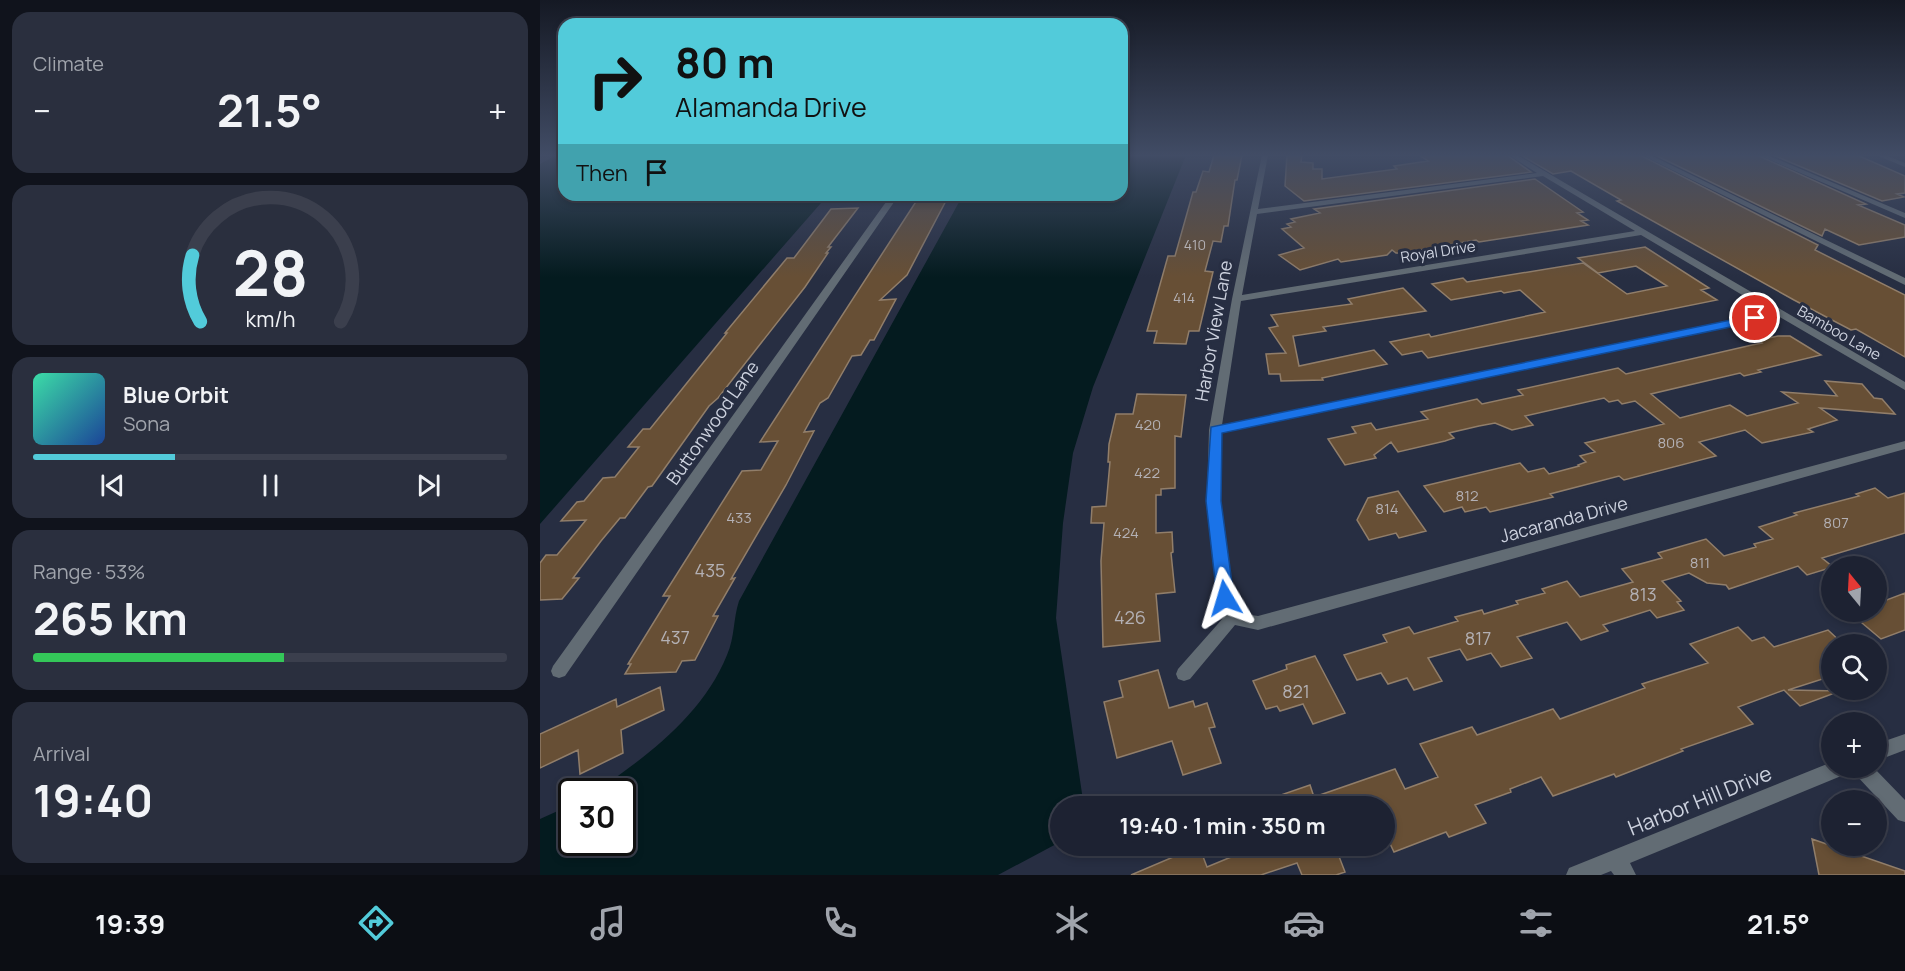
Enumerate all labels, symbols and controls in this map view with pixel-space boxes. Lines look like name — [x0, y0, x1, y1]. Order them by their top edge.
text: 80 m — [675, 33, 775, 91]
icon: right — [576, 42, 654, 120]
text: Climate — [33, 50, 104, 77]
text: 21.5° — [217, 79, 322, 141]
text: − — [33, 88, 51, 133]
text: + — [488, 88, 507, 133]
text: Alamanda Drive — [675, 88, 867, 125]
icon: arrive — [640, 156, 673, 189]
text: Then — [576, 158, 628, 188]
text: 28 — [232, 229, 308, 315]
house number: 410 — [1184, 235, 1206, 254]
street label: Royal Drive — [1399, 235, 1477, 268]
street label: Harbor View Lane — [1189, 258, 1237, 403]
house number: 414 — [1173, 288, 1195, 307]
pin — [1729, 292, 1780, 343]
street label: Bamboo Lane — [1794, 300, 1885, 365]
icon: arrive — [1738, 301, 1771, 334]
text: km/h — [245, 304, 295, 333]
street label: Buttonwood Lane — [661, 356, 764, 489]
text: Blue Orbit — [123, 380, 229, 410]
text: Sona — [123, 410, 170, 437]
house number: 420 — [1135, 414, 1161, 435]
house number: 806 — [1657, 432, 1685, 453]
house number: 422 — [1134, 462, 1160, 483]
icon: previous — [96, 469, 129, 502]
icon: pause — [254, 469, 287, 502]
icon: next — [412, 469, 445, 502]
house number: 812 — [1455, 485, 1479, 506]
street label: Jacaranda Drive — [1497, 490, 1630, 548]
house number: 814 — [1375, 498, 1399, 519]
house number: 433 — [726, 507, 752, 528]
house number: 807 — [1823, 512, 1849, 533]
house number: 424 — [1113, 522, 1139, 543]
house number: 811 — [1690, 552, 1710, 573]
north arrow — [1821, 556, 1887, 622]
map controls — [1821, 556, 1887, 856]
text: Range · 53% — [33, 558, 145, 585]
house number: 435 — [695, 558, 725, 582]
position arrow — [1193, 566, 1257, 630]
house number: 813 — [1629, 582, 1657, 606]
text: 265 km — [33, 587, 188, 649]
house number: 426 — [1114, 605, 1146, 629]
house number: 437 — [660, 625, 690, 649]
house number: 817 — [1465, 626, 1491, 650]
button: search — [1821, 634, 1887, 700]
house number: 821 — [1282, 679, 1310, 703]
button: + — [1821, 712, 1887, 778]
text: Arrival — [33, 740, 90, 767]
street label: Harbor Hill Drive — [1624, 759, 1776, 842]
text: 19:40 — [33, 769, 153, 831]
speed limit sign: 30 — [558, 778, 636, 856]
button: − — [1821, 790, 1887, 856]
text: 19:40 · 1 min · 350 m — [1119, 811, 1326, 841]
icon: directions — [355, 902, 397, 944]
icon: music — [587, 902, 629, 944]
icon: phone — [819, 902, 861, 944]
icon: climate — [1051, 902, 1093, 944]
icon: car — [1283, 902, 1325, 944]
icon: filters — [1515, 902, 1557, 944]
text: 19:39 — [95, 905, 165, 942]
text: 21.5° — [1747, 905, 1810, 942]

